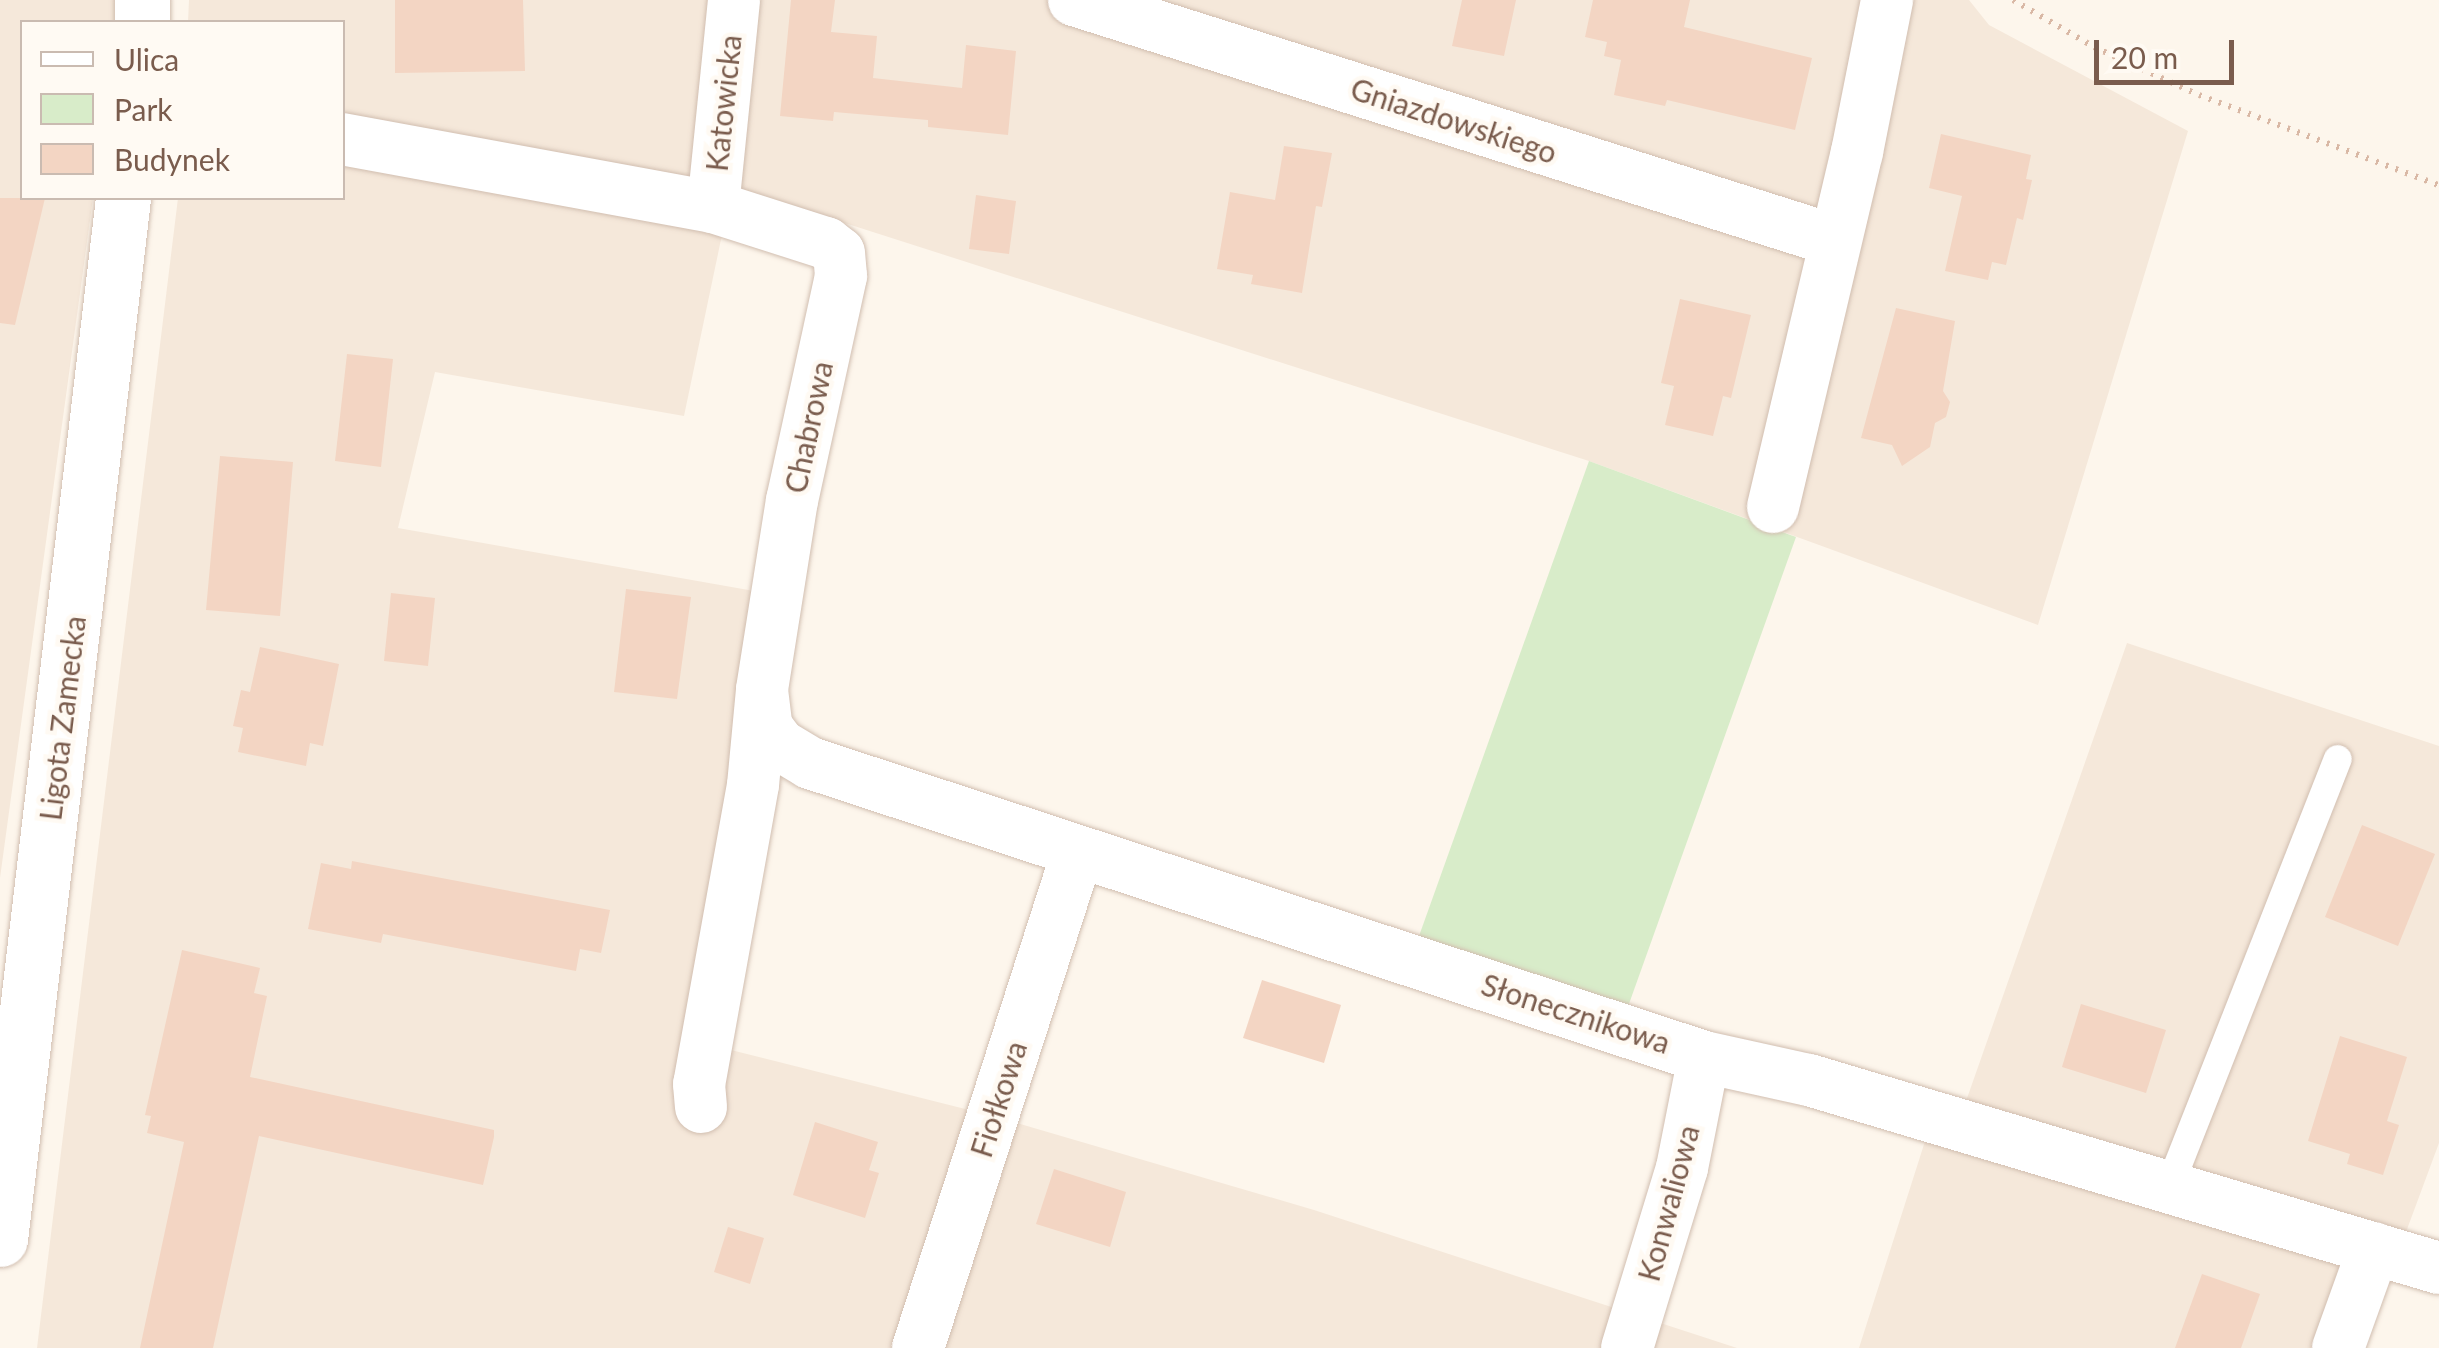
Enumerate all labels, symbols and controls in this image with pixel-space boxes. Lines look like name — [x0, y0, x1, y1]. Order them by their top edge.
legend — [20, 20, 345, 200]
scale bar — [2099, 20, 2239, 82]
street label: Katowicka — [698, 33, 748, 173]
text: 20 m — [2111, 39, 2178, 75]
text: Ulica — [114, 41, 179, 77]
street label: Gniazdowskiego — [1346, 70, 1562, 170]
text: Park — [114, 91, 173, 127]
text: Budynek — [114, 141, 230, 177]
street label: Chabrowa — [776, 358, 840, 496]
street label: Ligota Zamecka — [32, 614, 92, 822]
street label: Słonecznikowa — [1477, 966, 1675, 1060]
street label: Fiołkowa — [962, 1036, 1034, 1162]
street label: Konwaliowa — [1630, 1121, 1706, 1285]

